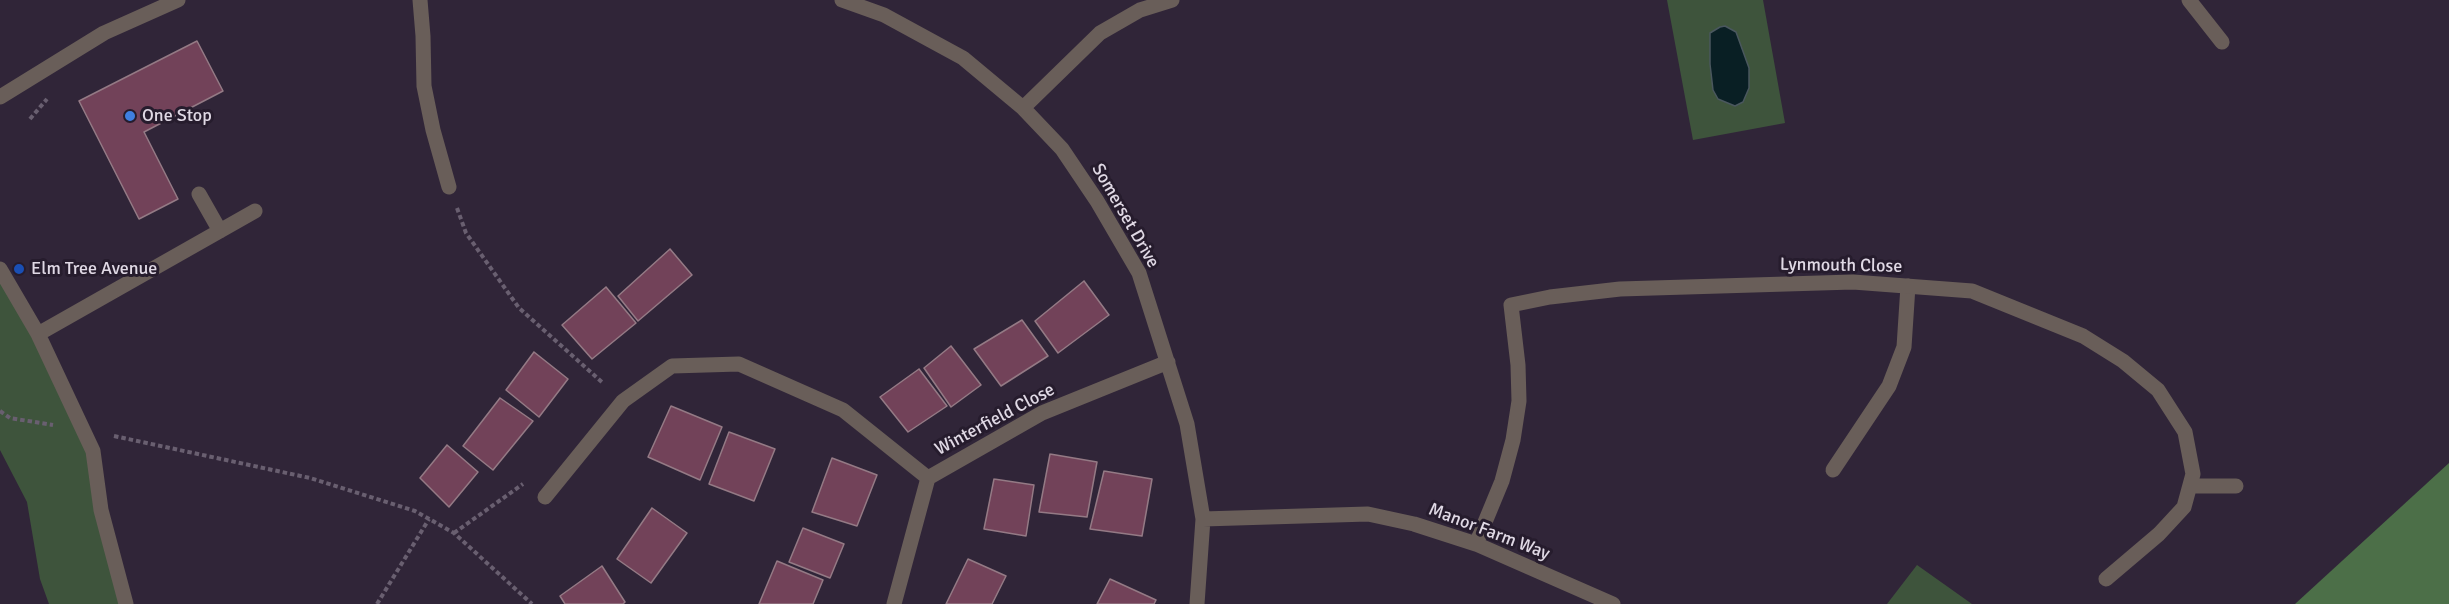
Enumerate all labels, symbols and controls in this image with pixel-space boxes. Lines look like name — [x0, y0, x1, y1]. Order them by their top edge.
place label: One Stop — [142, 105, 212, 127]
marker: One Stop — [123, 109, 137, 123]
street label: Somerset Drive — [1086, 160, 1164, 272]
street label: Lynmouth Close — [1780, 254, 1902, 278]
place label: Elm Tree Avenue — [31, 258, 157, 280]
marker: Elm Tree Avenue — [12, 262, 26, 276]
street label: Winterfield Close — [931, 379, 1059, 461]
street label: Manor Farm Way — [1425, 499, 1553, 565]

